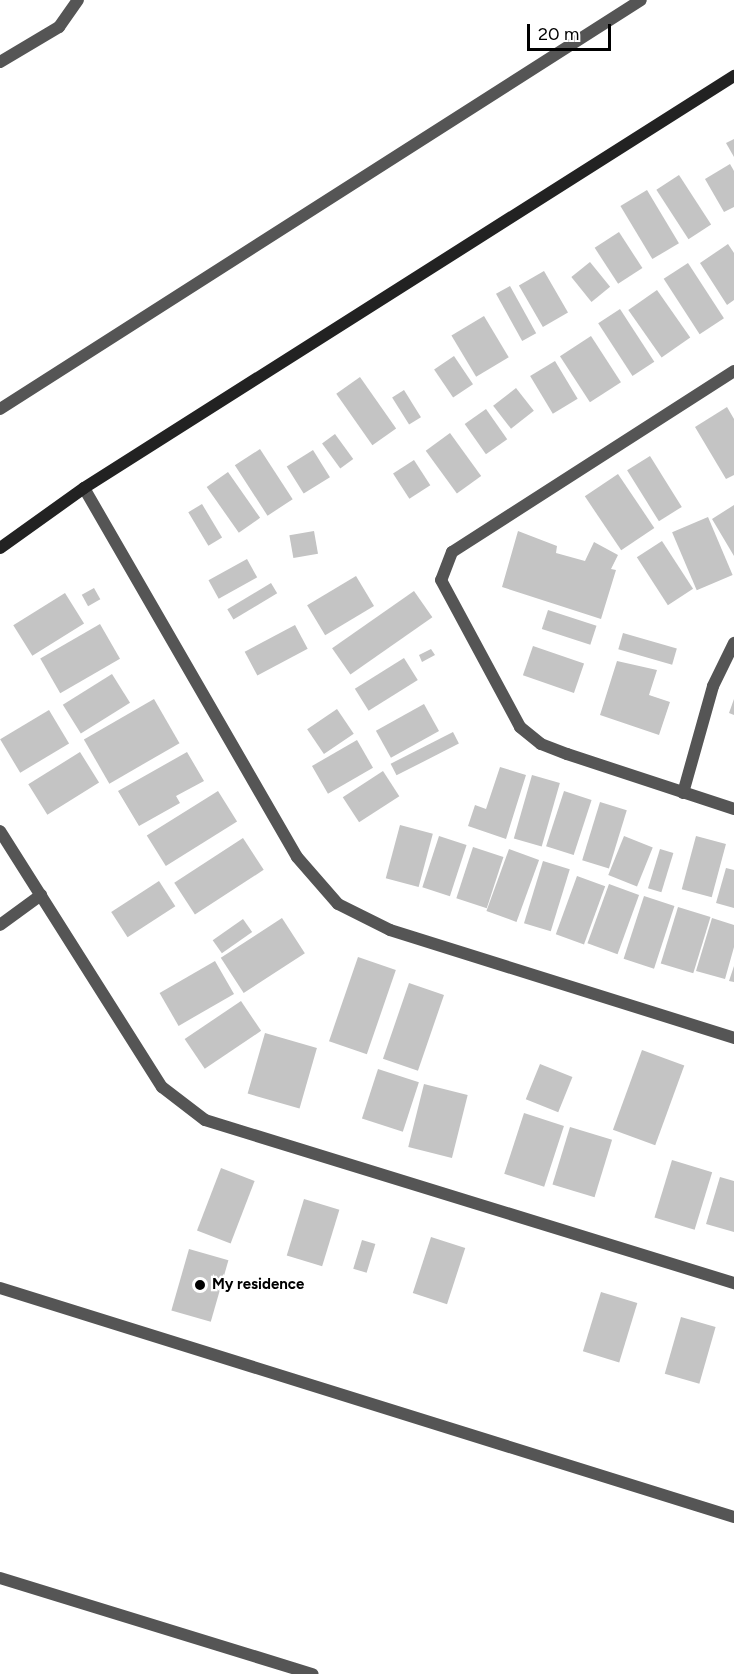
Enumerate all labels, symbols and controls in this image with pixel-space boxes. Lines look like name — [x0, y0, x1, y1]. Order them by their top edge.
scale bar — [530, 12, 614, 50]
text: 20 m — [538, 23, 579, 45]
place label: My residence — [212, 1276, 304, 1294]
marker: My residence — [193, 1278, 207, 1292]

